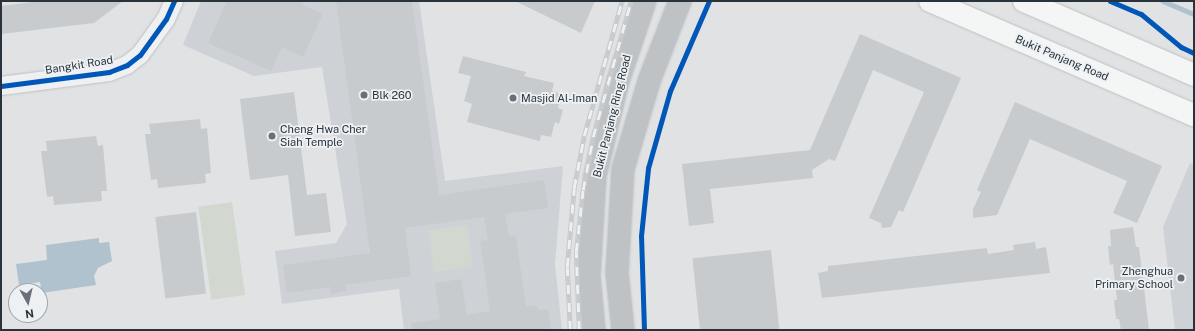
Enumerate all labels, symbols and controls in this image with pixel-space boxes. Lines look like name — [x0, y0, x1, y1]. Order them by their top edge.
street label: Bukit Panjang Road — [1013, 32, 1111, 84]
street label: Bangkit Road — [44, 53, 114, 77]
street label: Bukit Panjang Ring Road — [590, 53, 634, 179]
place label: Blk 260 — [372, 88, 412, 102]
marker: Blk 260 — [359, 90, 369, 100]
place label: Masjid Al-Iman — [521, 91, 597, 105]
marker: Masjid Al-Iman — [508, 93, 518, 103]
place label: Cheng Hwa Cher Siah Temple — [280, 123, 366, 149]
marker: Cheng Hwa Cher Siah Temple — [267, 131, 277, 141]
place label: Zhenghua Primary School — [1095, 265, 1173, 291]
marker: Zhenghua Primary School — [1176, 273, 1186, 283]
north arrow — [8, 283, 48, 323]
text: N — [24, 307, 35, 320]

